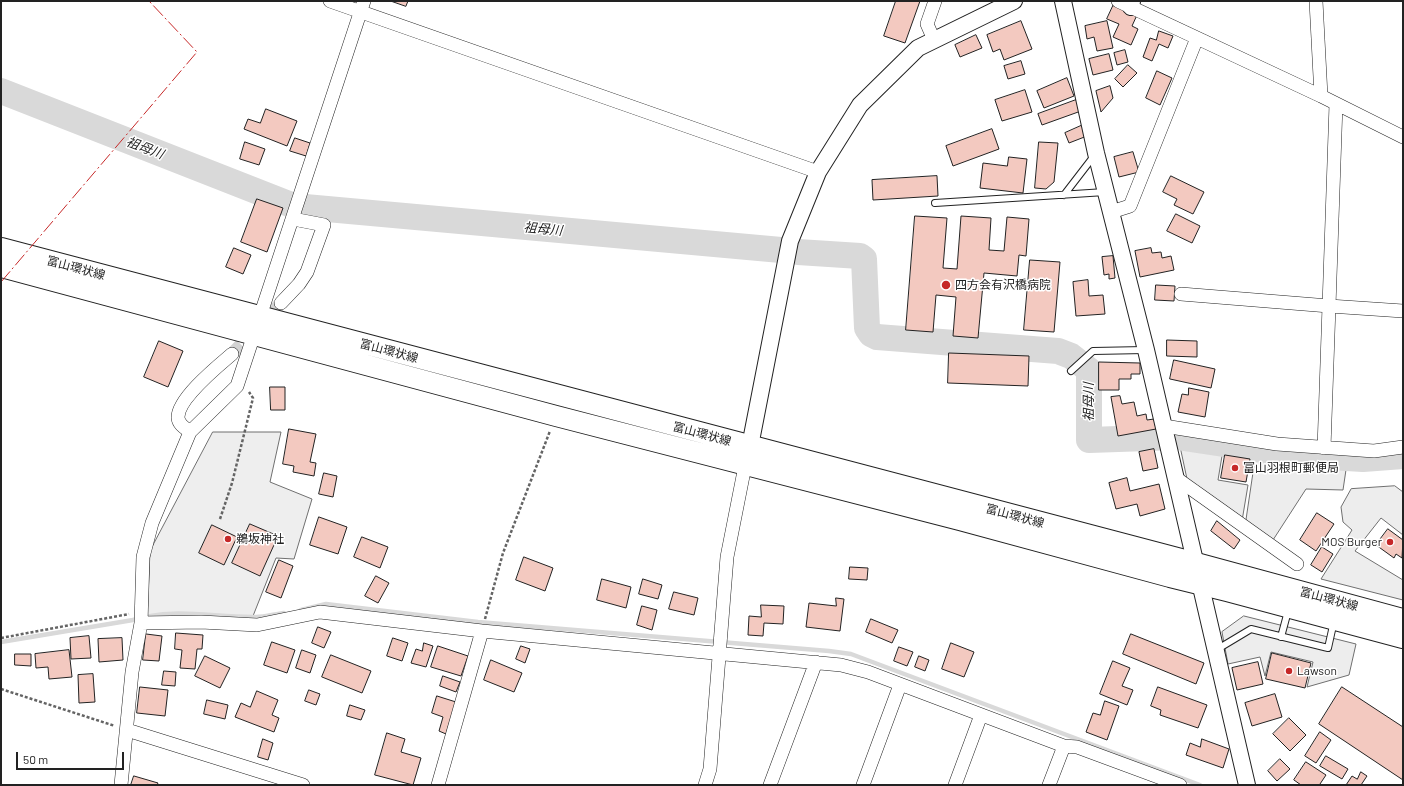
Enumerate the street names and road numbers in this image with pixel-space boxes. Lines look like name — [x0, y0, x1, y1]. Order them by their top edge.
street label: 富山環状線 — [45, 253, 107, 283]
street label: 富山環状線 — [358, 336, 420, 366]
street label: 富山環状線 — [671, 419, 733, 449]
street label: 富山環状線 — [984, 501, 1046, 531]
street label: 富山環状線 — [1298, 584, 1360, 614]

